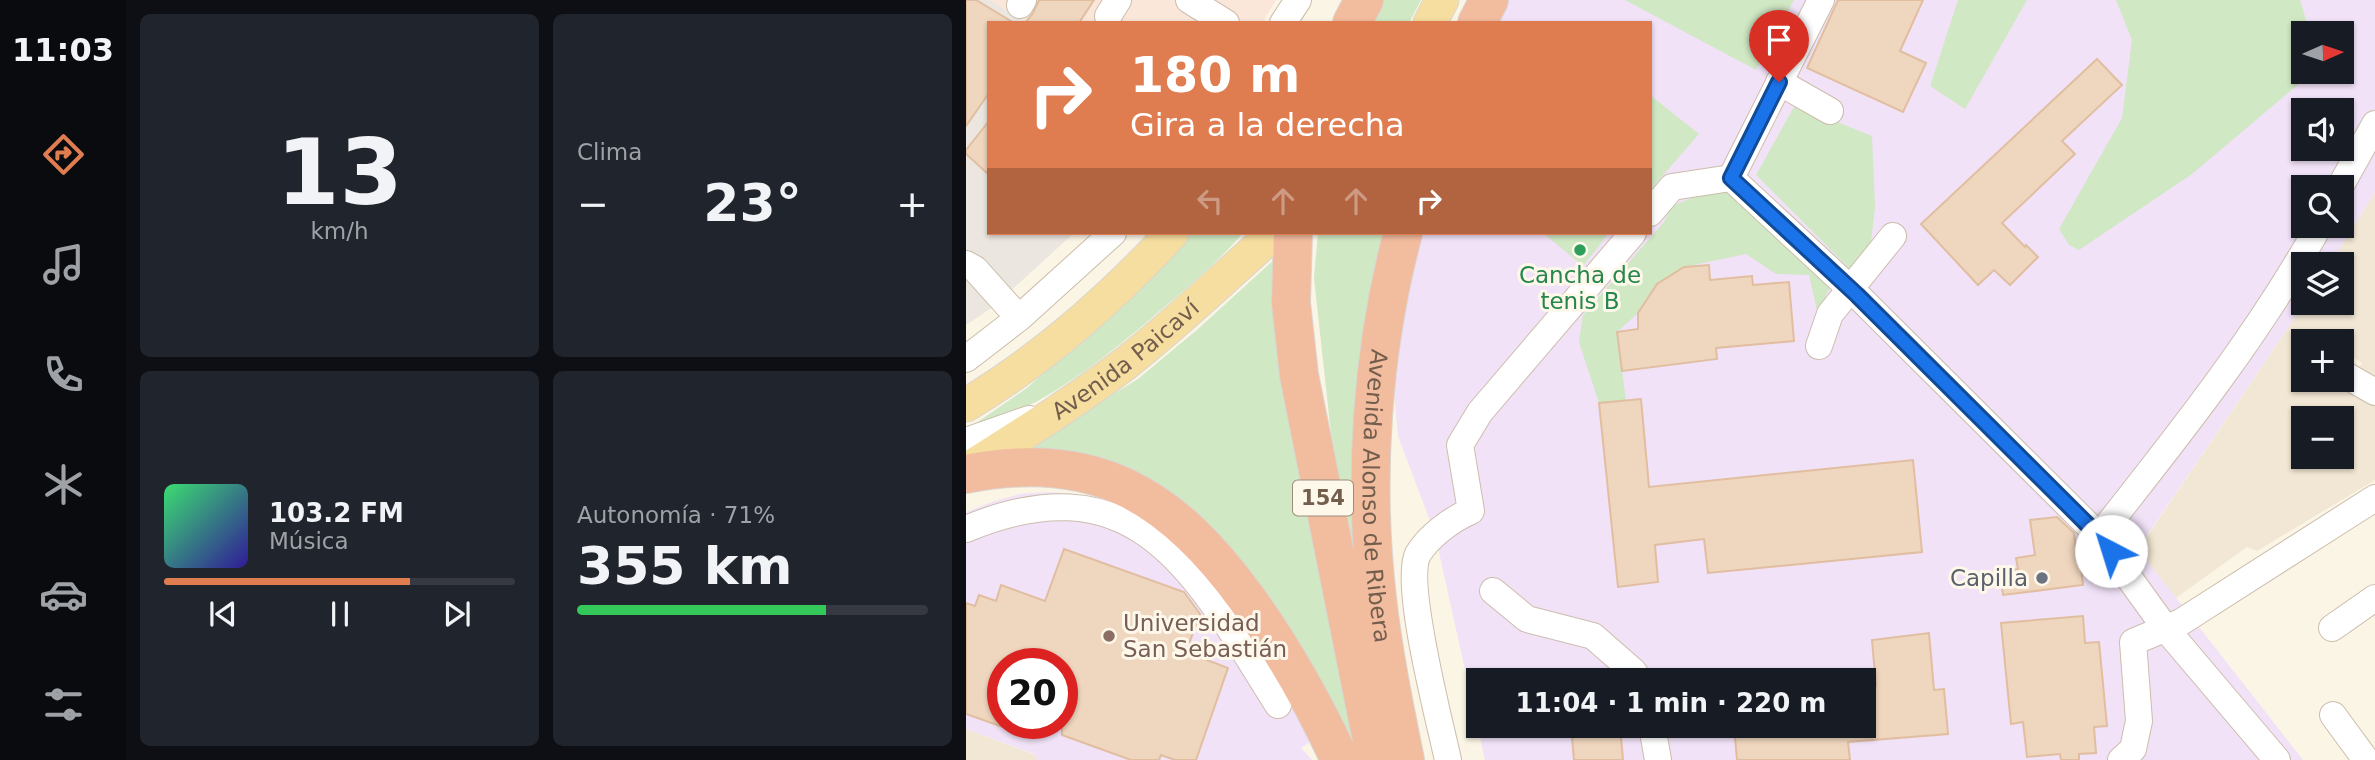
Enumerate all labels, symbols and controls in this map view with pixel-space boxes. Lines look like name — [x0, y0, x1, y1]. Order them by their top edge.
pin — [1749, 10, 1809, 82]
icon: arrive — [1760, 21, 1798, 59]
north arrow — [2291, 21, 2354, 84]
map controls — [2291, 21, 2354, 469]
text: 11:03 — [12, 31, 114, 69]
text: 180 m — [1130, 47, 1300, 104]
icon: right — [1015, 49, 1106, 140]
button: sound — [2291, 98, 2354, 161]
text: Gira a la derecha — [1130, 106, 1405, 144]
text: 13 — [276, 120, 403, 225]
icon: directions — [39, 130, 88, 179]
text: Clima — [577, 139, 642, 165]
text: 23° — [703, 173, 802, 233]
button: search — [2291, 175, 2354, 238]
text: − — [577, 182, 609, 226]
text: + — [896, 182, 928, 226]
icon: left — [1191, 182, 1229, 220]
icon: ahead — [1264, 182, 1302, 220]
icon: ahead — [1337, 182, 1375, 220]
icon: right — [1410, 182, 1448, 220]
text: km/h — [310, 218, 369, 244]
icon: music — [39, 240, 88, 289]
marker: Cancha de tenis B — [1572, 242, 1588, 258]
button: layers — [2291, 252, 2354, 315]
place label: Cancha de tenis B — [1519, 262, 1641, 314]
street label: Avenida Paicaví — [1047, 294, 1205, 425]
button: + — [2291, 329, 2354, 392]
street label: Avenida Alonso de Ribera — [1358, 348, 1396, 645]
icon: phone — [39, 350, 88, 399]
button: − — [2291, 406, 2354, 469]
icon: climate — [39, 460, 88, 509]
road number: 154 — [1293, 480, 1353, 516]
text: 103.2 FM — [269, 498, 404, 528]
text: Autonomía · 71% — [577, 502, 775, 528]
position arrow — [2074, 514, 2148, 588]
text: Música — [269, 528, 349, 554]
text: 355 km — [577, 536, 792, 596]
place label: Capilla — [1950, 565, 2028, 591]
icon: car — [39, 570, 88, 619]
marker: Capilla — [2034, 570, 2050, 586]
icon: previous — [204, 595, 242, 633]
icon: pause — [321, 595, 359, 633]
icon: next — [438, 595, 476, 633]
place label: Universidad San Sebastián — [1123, 610, 1287, 662]
marker: Universidad San Sebastián — [1101, 628, 1117, 644]
speed limit sign: 20 — [987, 648, 1078, 739]
icon: filters — [39, 680, 88, 729]
text: 11:04 · 1 min · 220 m — [1516, 688, 1826, 718]

